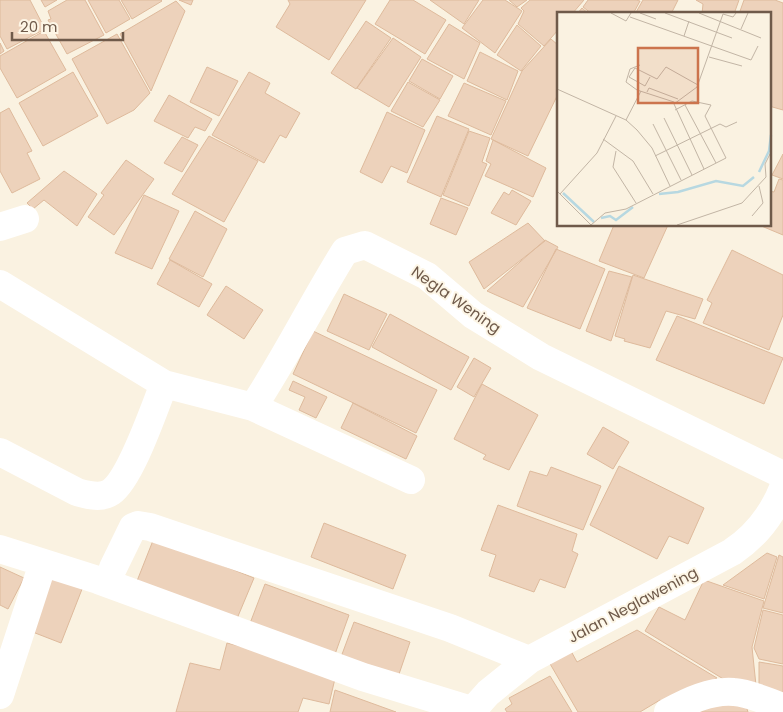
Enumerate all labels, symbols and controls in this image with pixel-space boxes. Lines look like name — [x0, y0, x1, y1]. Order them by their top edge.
scale bar — [12, 10, 124, 42]
inset map — [557, 12, 770, 226]
text: 20 m — [20, 16, 58, 37]
street label: Negla Wening — [407, 261, 505, 338]
street label: Jalan Neglawening — [564, 561, 701, 648]

